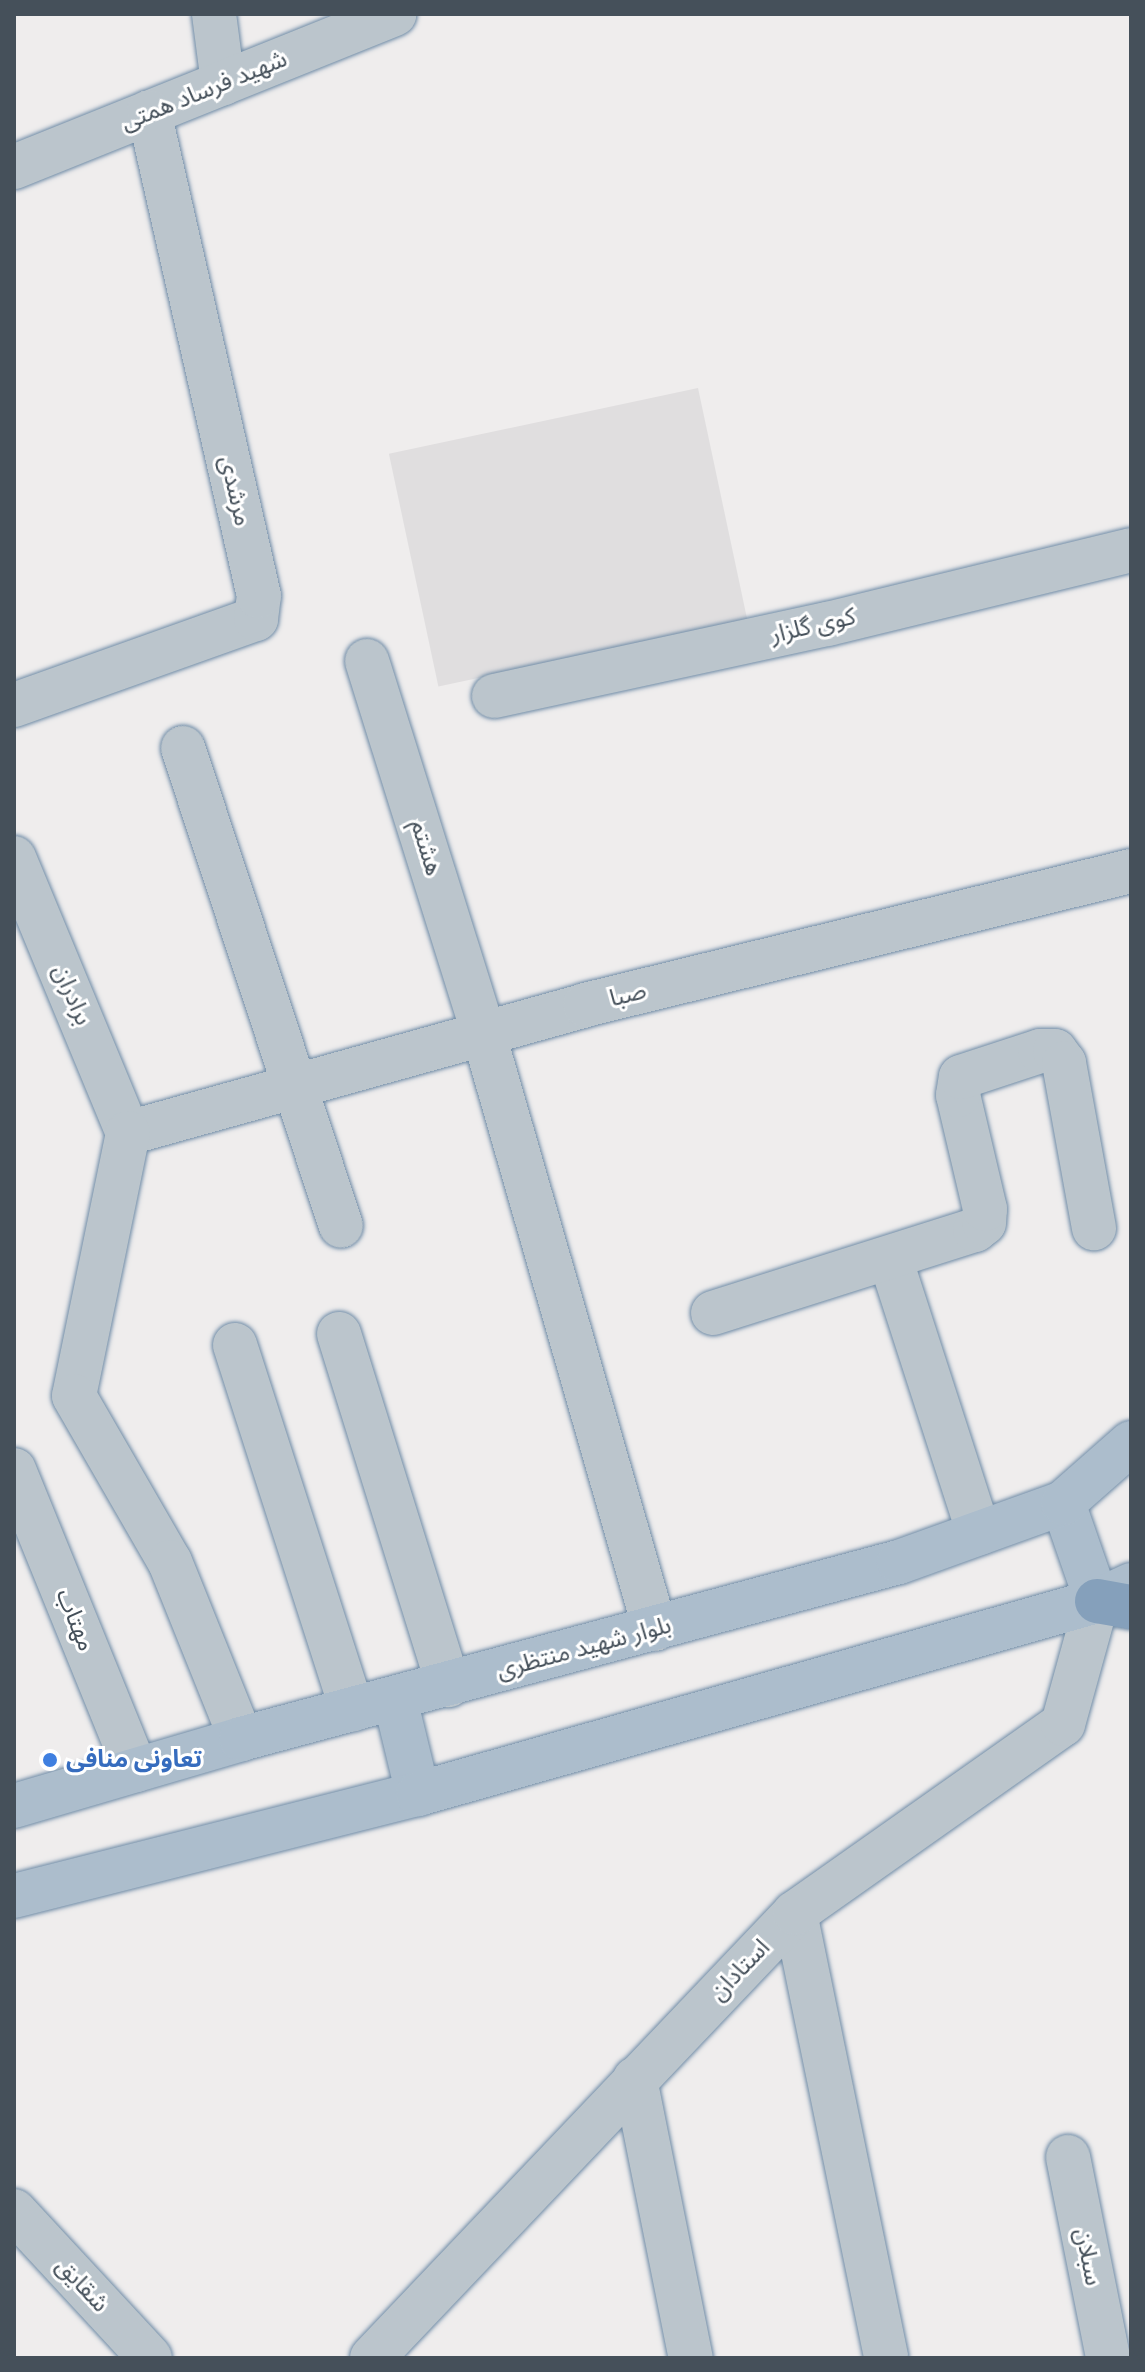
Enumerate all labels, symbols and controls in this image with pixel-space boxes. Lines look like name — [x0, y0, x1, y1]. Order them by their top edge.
street label: شهید فرساد همتی — [117, 45, 291, 137]
street label: مرشدی — [213, 453, 257, 529]
street label: کوی گلزار — [768, 602, 858, 650]
street label: هشتم — [404, 817, 448, 879]
street label: برادران — [46, 960, 98, 1030]
street label: صبا — [607, 977, 649, 1013]
street label: مهتاب — [50, 1585, 100, 1655]
street label: بلوار شهید منتظری — [494, 1611, 674, 1685]
place label: تعاونی منافی — [66, 1746, 202, 1774]
marker: تعاونی منافی — [41, 1751, 59, 1769]
street label: استادان — [704, 1933, 776, 2007]
street label: سبلان — [1068, 2226, 1108, 2288]
street label: شقایق — [50, 2252, 114, 2318]

